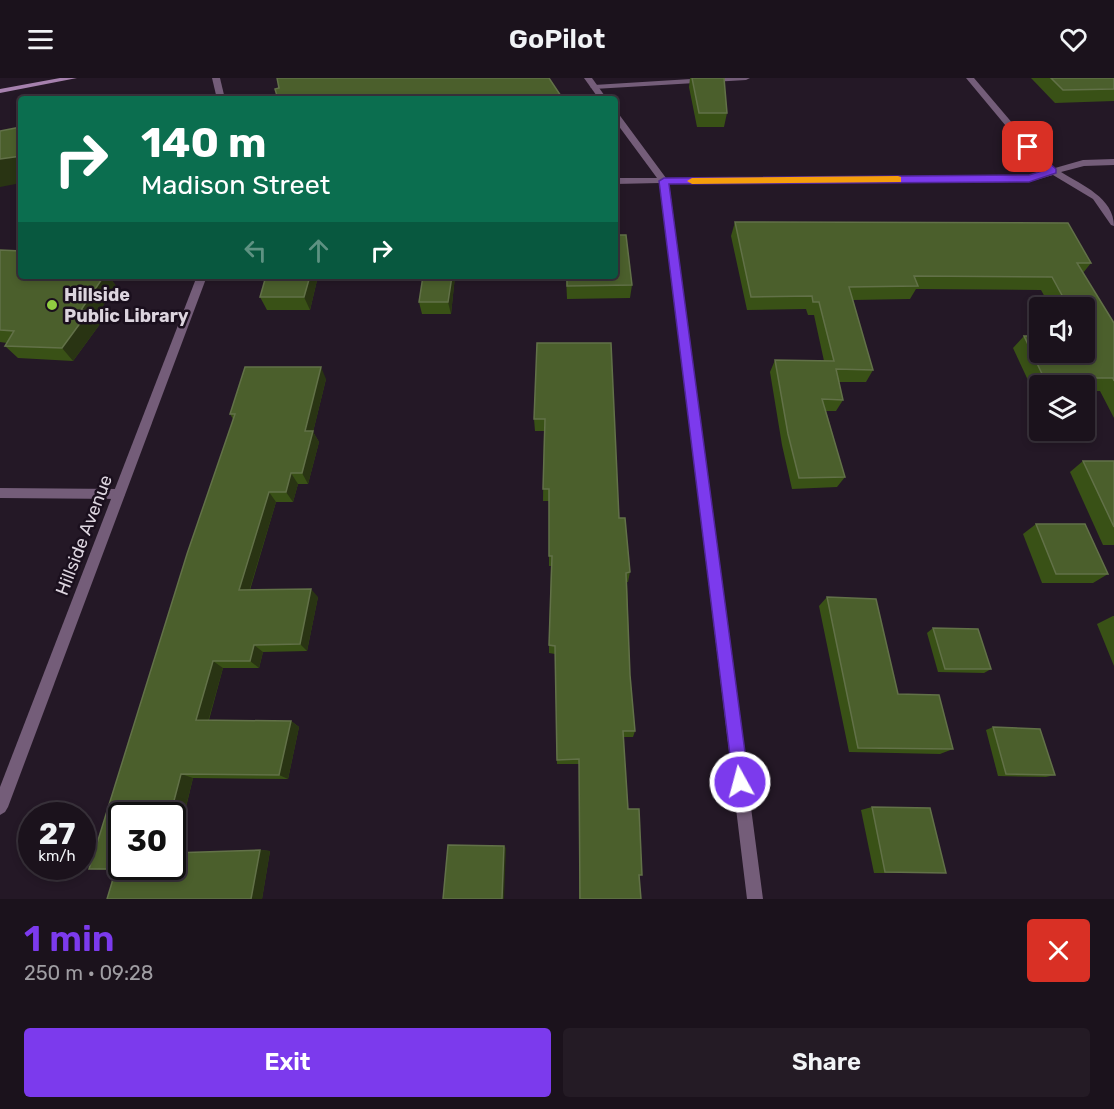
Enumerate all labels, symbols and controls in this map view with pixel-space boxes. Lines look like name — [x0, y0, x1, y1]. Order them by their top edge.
icon: menu — [24, 23, 57, 56]
text: GoPilot — [509, 23, 605, 55]
icon: heart — [1057, 23, 1090, 56]
text: 140 m — [141, 118, 267, 168]
icon: right — [42, 120, 120, 198]
pin — [1002, 121, 1053, 172]
icon: arrive — [1011, 130, 1044, 163]
text: Madison Street — [141, 169, 330, 201]
icon: left — [239, 234, 272, 267]
icon: ahead — [302, 234, 335, 267]
icon: right — [365, 234, 398, 267]
place label: Hillside Public Library — [64, 284, 189, 327]
map controls — [1029, 297, 1095, 441]
button: sound — [1029, 297, 1095, 363]
marker: Hillside Public Library — [45, 298, 59, 312]
button: layers — [1029, 375, 1095, 441]
street label: Hillside Avenue — [51, 472, 117, 598]
position arrow — [708, 750, 772, 814]
speed limit sign: 30 — [108, 802, 186, 880]
text: 27 — [39, 816, 75, 852]
text: km/h — [38, 847, 76, 865]
text: 1 min — [24, 917, 115, 960]
button: close — [1027, 919, 1090, 982]
text: 250 m · 09:28 — [24, 961, 154, 985]
button: Exit — [24, 1028, 551, 1097]
button: Share — [563, 1028, 1090, 1097]

